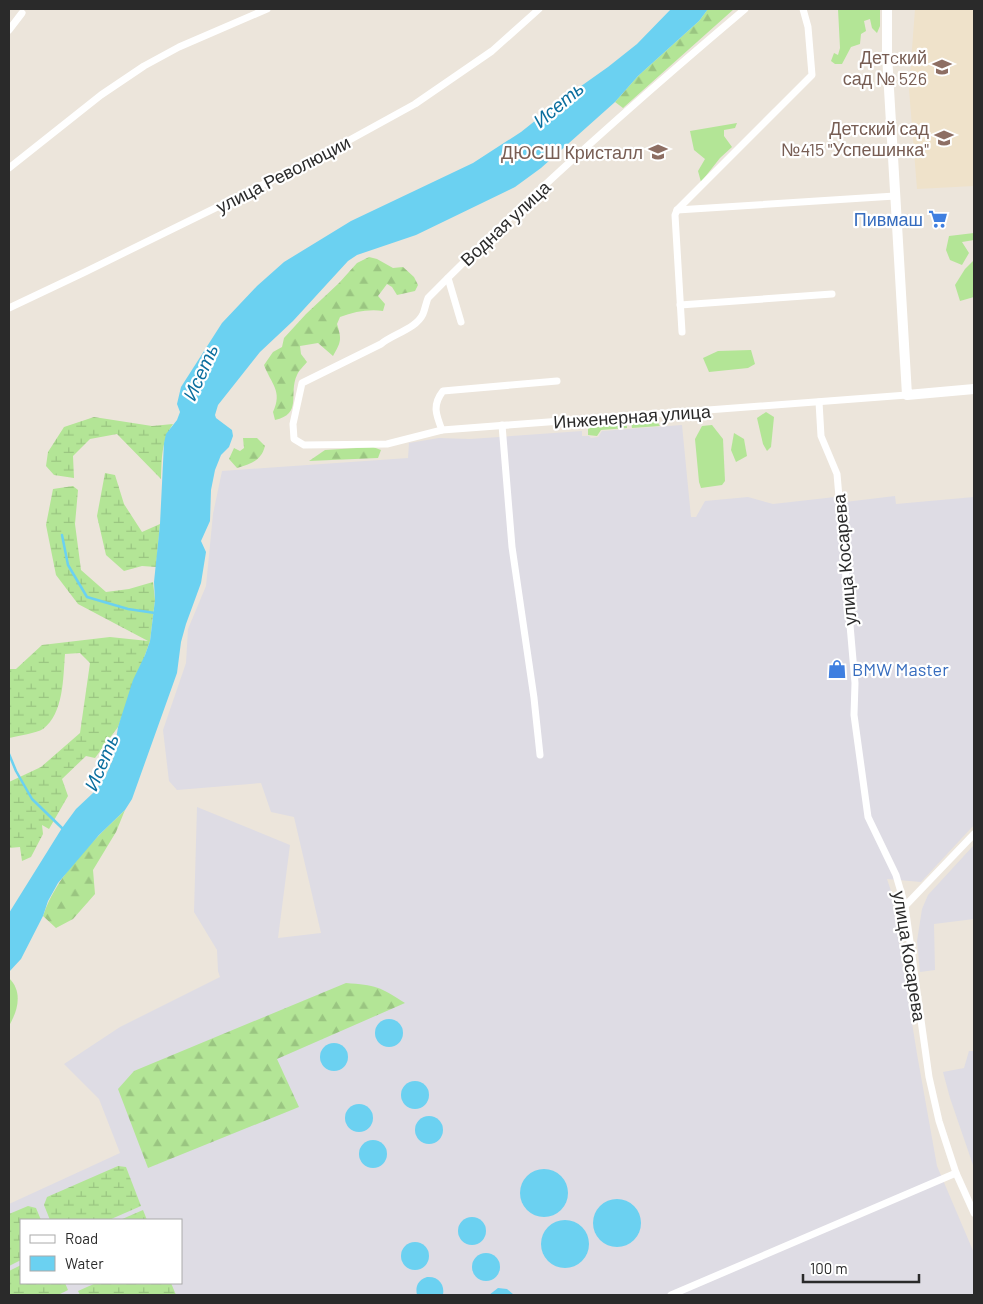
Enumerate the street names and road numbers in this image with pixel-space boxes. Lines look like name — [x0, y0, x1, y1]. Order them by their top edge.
street label: улица Революции — [212, 131, 354, 217]
street label: Водная улица — [455, 175, 555, 270]
street label: Инженерная улица — [553, 399, 712, 432]
street label: улица Косарева — [827, 492, 861, 627]
street label: улица Косарева — [889, 889, 931, 1024]

